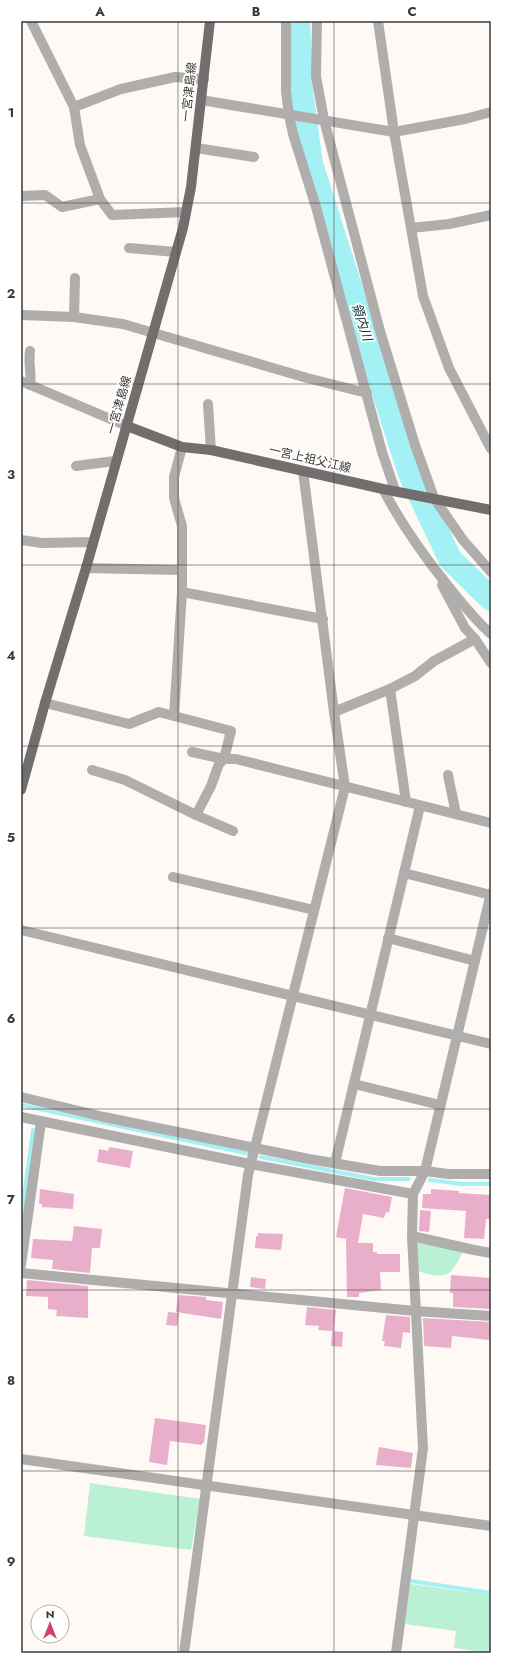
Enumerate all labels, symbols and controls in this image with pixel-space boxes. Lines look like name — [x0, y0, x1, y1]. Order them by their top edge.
text: A — [94, 2, 105, 21]
text: B — [252, 2, 261, 21]
text: C — [407, 2, 417, 21]
street label: 一宮津島線 — [177, 61, 201, 123]
text: 1 — [8, 103, 14, 122]
text: 2 — [7, 284, 15, 303]
water label: 領内川 — [347, 301, 378, 345]
street label: 一宮津島線 — [102, 374, 136, 436]
street label: 一宮上祖父江線 — [267, 441, 353, 477]
text: 3 — [7, 465, 15, 484]
text: 4 — [6, 646, 16, 665]
text: 5 — [7, 828, 15, 847]
text: 6 — [7, 1009, 16, 1028]
text: 7 — [7, 1190, 15, 1209]
text: 8 — [7, 1371, 15, 1390]
text: 9 — [7, 1552, 16, 1571]
north arrow — [30, 1604, 70, 1644]
text: N — [46, 1606, 54, 1622]

